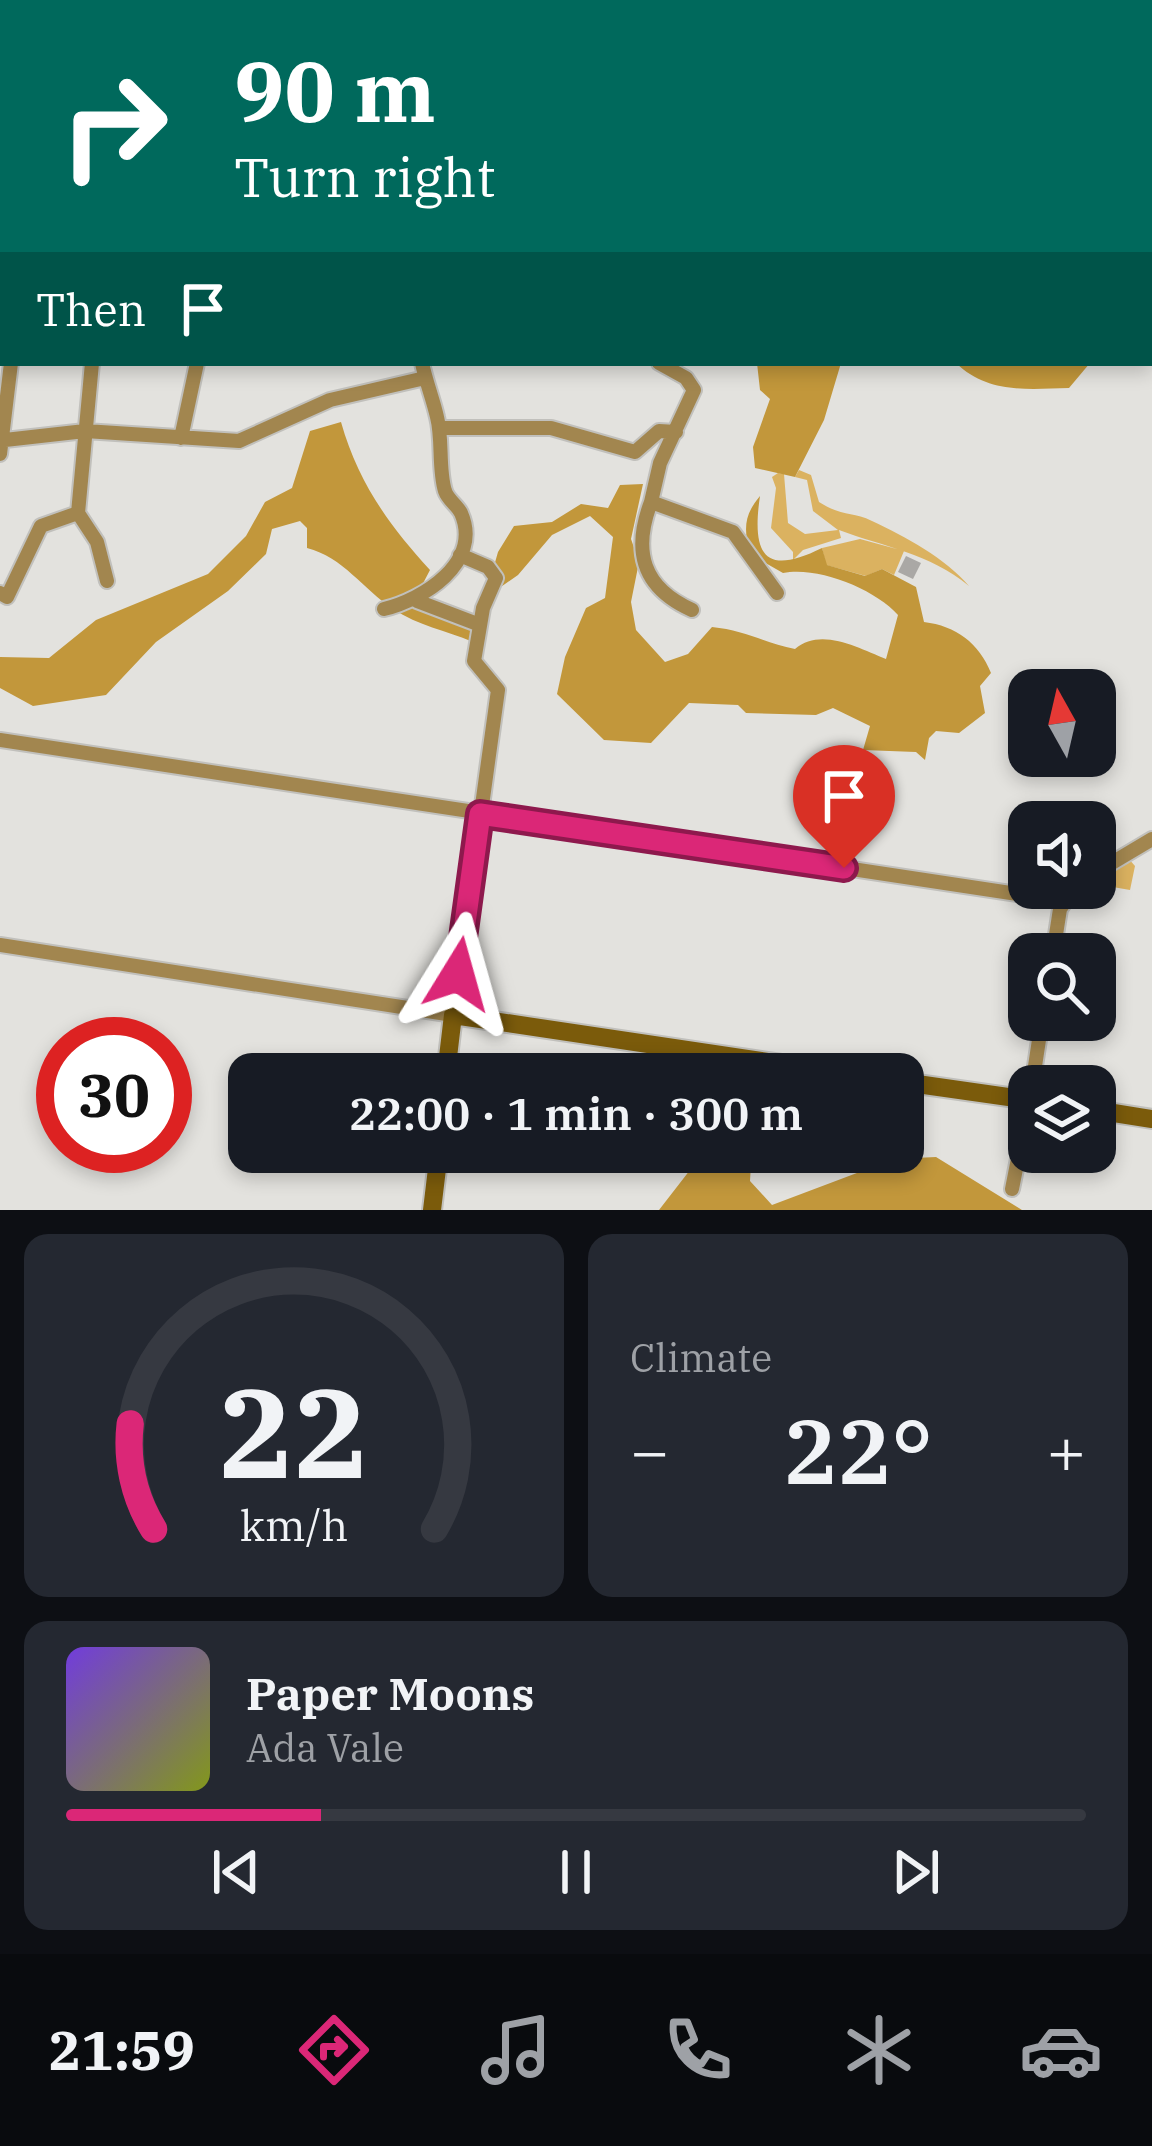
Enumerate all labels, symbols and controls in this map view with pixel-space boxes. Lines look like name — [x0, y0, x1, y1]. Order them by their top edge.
text: 90 m — [234, 36, 436, 145]
icon: right — [36, 48, 192, 204]
text: Turn right — [234, 142, 496, 212]
icon: arrive — [170, 276, 236, 342]
text: Then — [36, 280, 146, 338]
north arrow — [1008, 669, 1116, 777]
map controls — [1008, 669, 1116, 1173]
pin — [793, 745, 895, 868]
icon: arrive — [811, 763, 877, 829]
button: sound — [1008, 801, 1116, 909]
position arrow — [395, 911, 521, 1037]
button: search — [1008, 933, 1116, 1041]
speed limit sign: 30 — [36, 1017, 192, 1173]
button: layers — [1008, 1065, 1116, 1173]
text: 22:00 · 1 min · 300 m — [349, 1084, 803, 1142]
text: Climate — [630, 1332, 772, 1383]
text: 22 — [219, 1350, 369, 1512]
text: 22° — [783, 1392, 933, 1509]
text: − — [630, 1407, 670, 1493]
text: + — [1046, 1407, 1086, 1493]
text: km/h — [240, 1496, 348, 1552]
text: Paper Moons — [246, 1664, 534, 1722]
text: Ada Vale — [246, 1722, 404, 1773]
icon: previous — [203, 1839, 269, 1905]
icon: pause — [543, 1839, 609, 1905]
icon: next — [883, 1839, 949, 1905]
icon: directions — [292, 2008, 376, 2092]
icon: music — [474, 2008, 558, 2092]
icon: phone — [656, 2008, 740, 2092]
icon: climate — [837, 2008, 921, 2092]
icon: car — [1019, 2008, 1103, 2092]
text: 21:59 — [49, 2015, 195, 2085]

